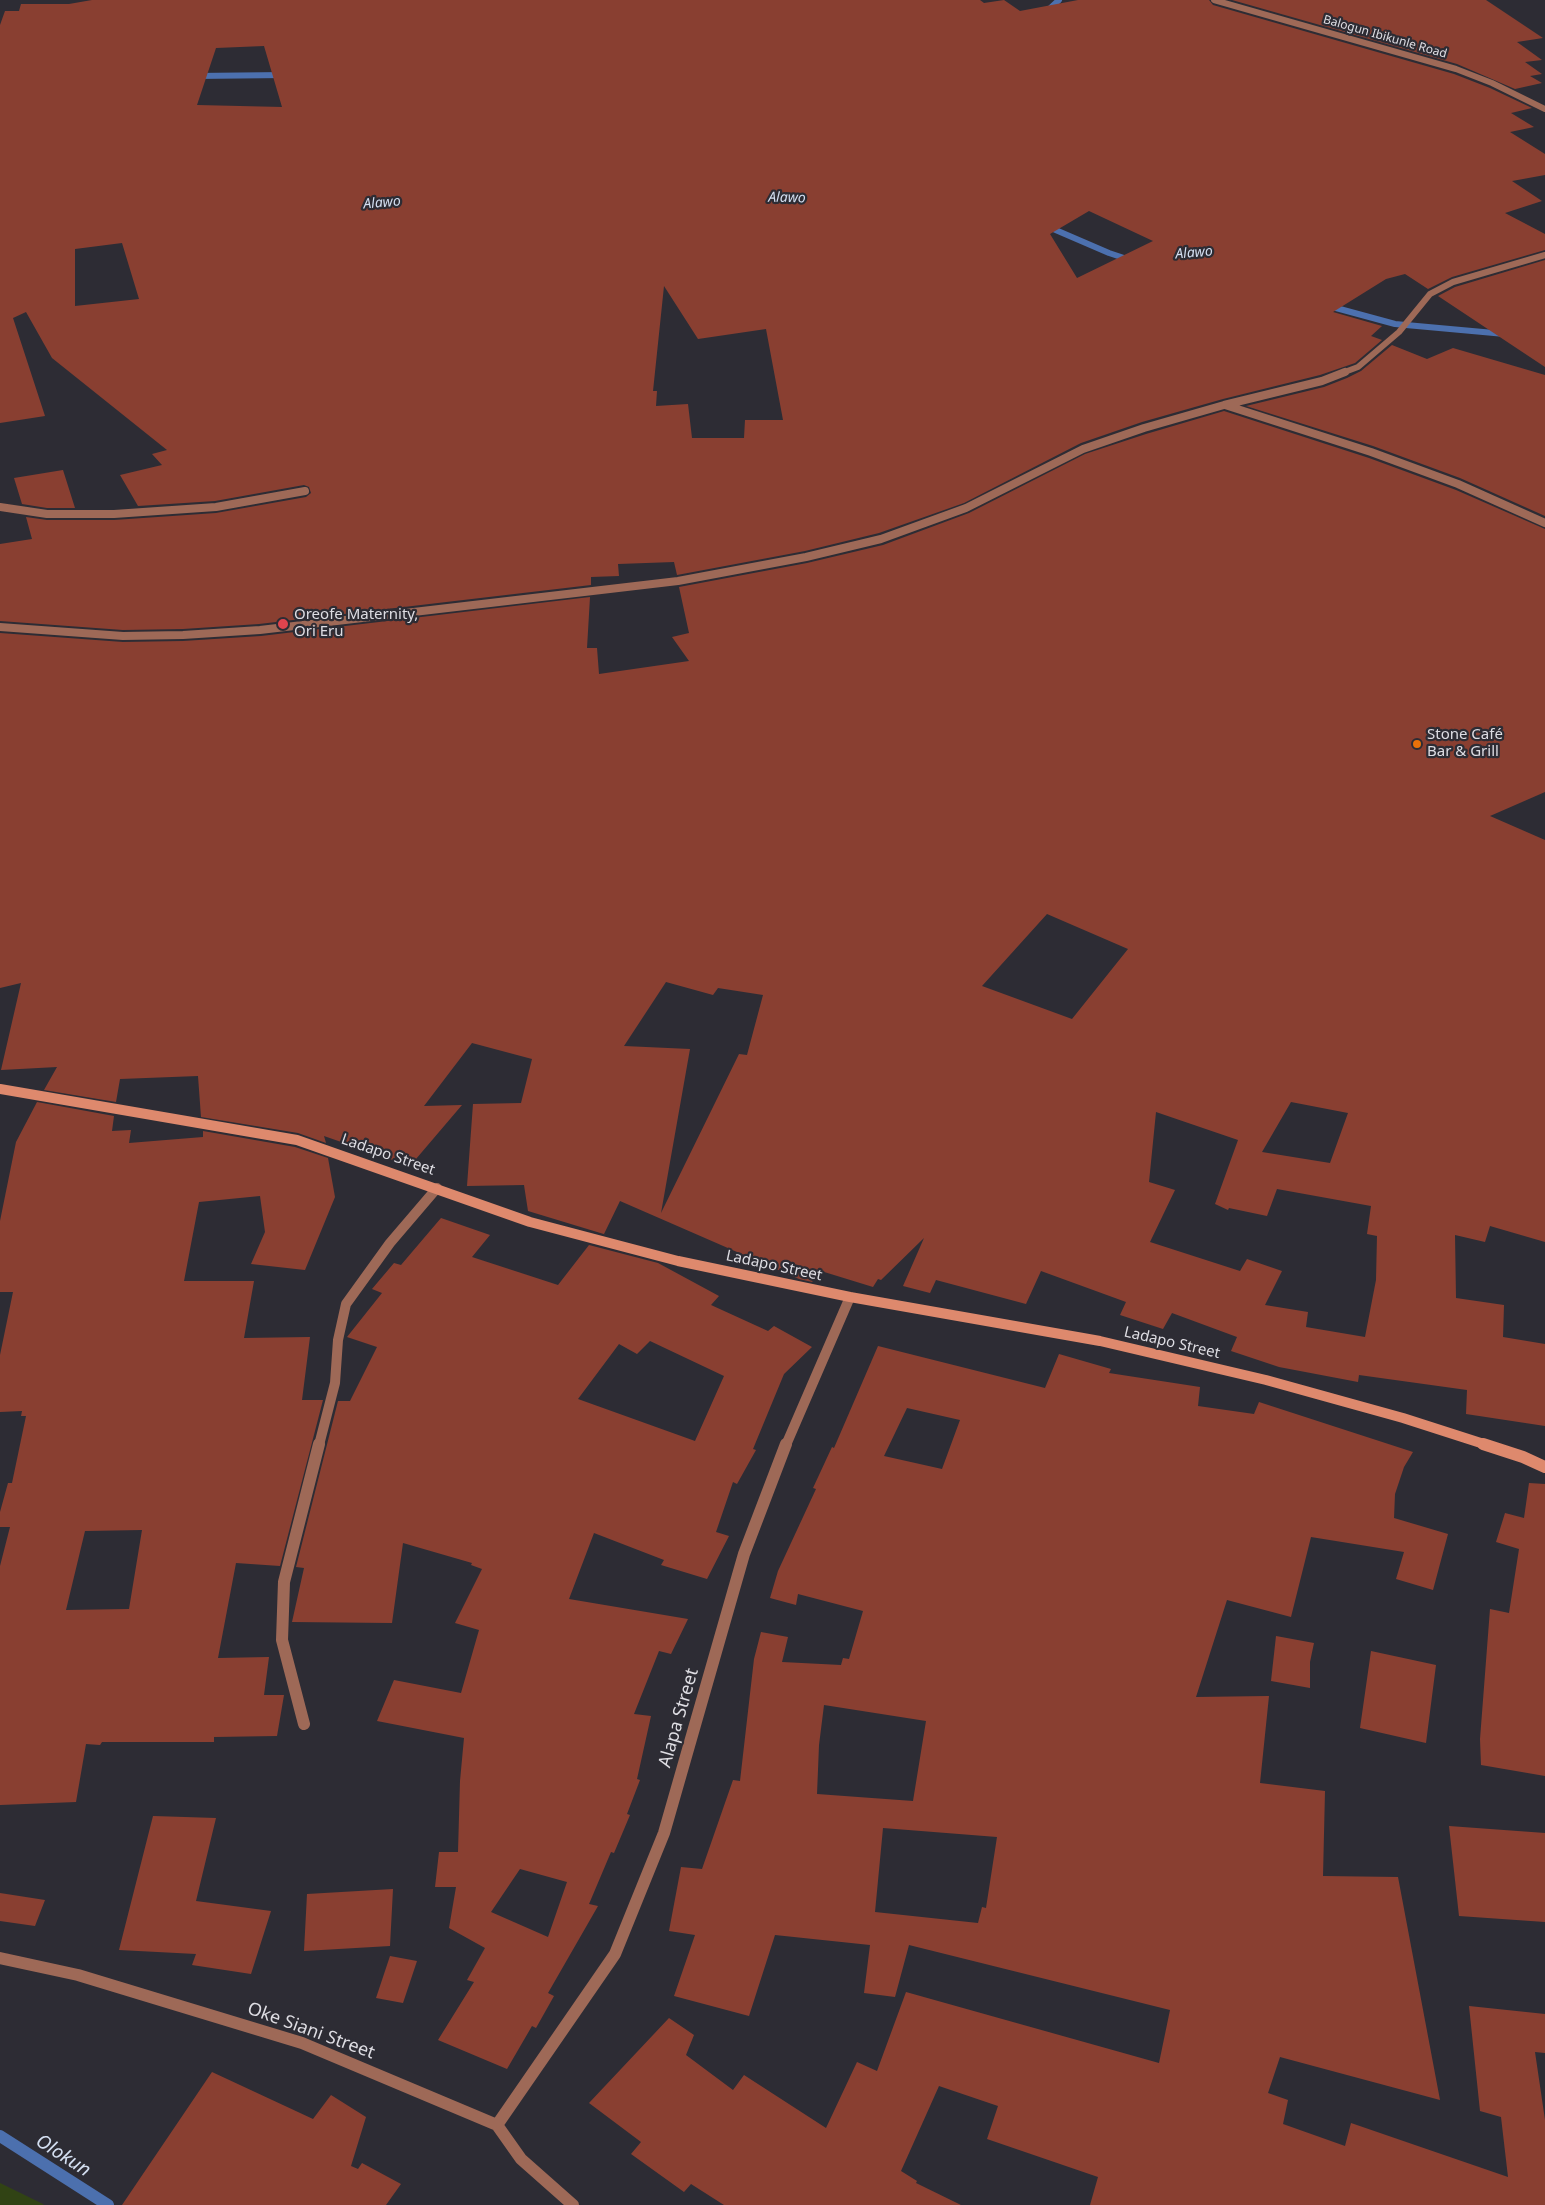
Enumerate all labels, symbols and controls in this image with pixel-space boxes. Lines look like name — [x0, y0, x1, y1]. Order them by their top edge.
street label: Balogun Ibikunle Road — [1322, 12, 1448, 62]
water label: Alawo — [768, 189, 806, 207]
water label: Alawo — [363, 193, 401, 213]
water label: Alawo — [1175, 243, 1213, 263]
place label: Oreofe Maternity, Ori Eru — [294, 606, 418, 641]
marker: Oreofe Maternity, Ori Eru — [276, 617, 290, 631]
place label: Stone Café Bar & Grill — [1427, 726, 1503, 761]
marker: Stone Café Bar & Grill — [1411, 738, 1423, 750]
street label: Ladapo Street — [339, 1131, 437, 1179]
street label: Ladapo Street — [724, 1247, 824, 1285]
street label: Ladapo Street — [1122, 1323, 1222, 1363]
street label: Alapa Street — [655, 1666, 703, 1770]
street label: Oke Siani Street — [244, 1998, 378, 2064]
water label: Olokun — [31, 2130, 95, 2182]

